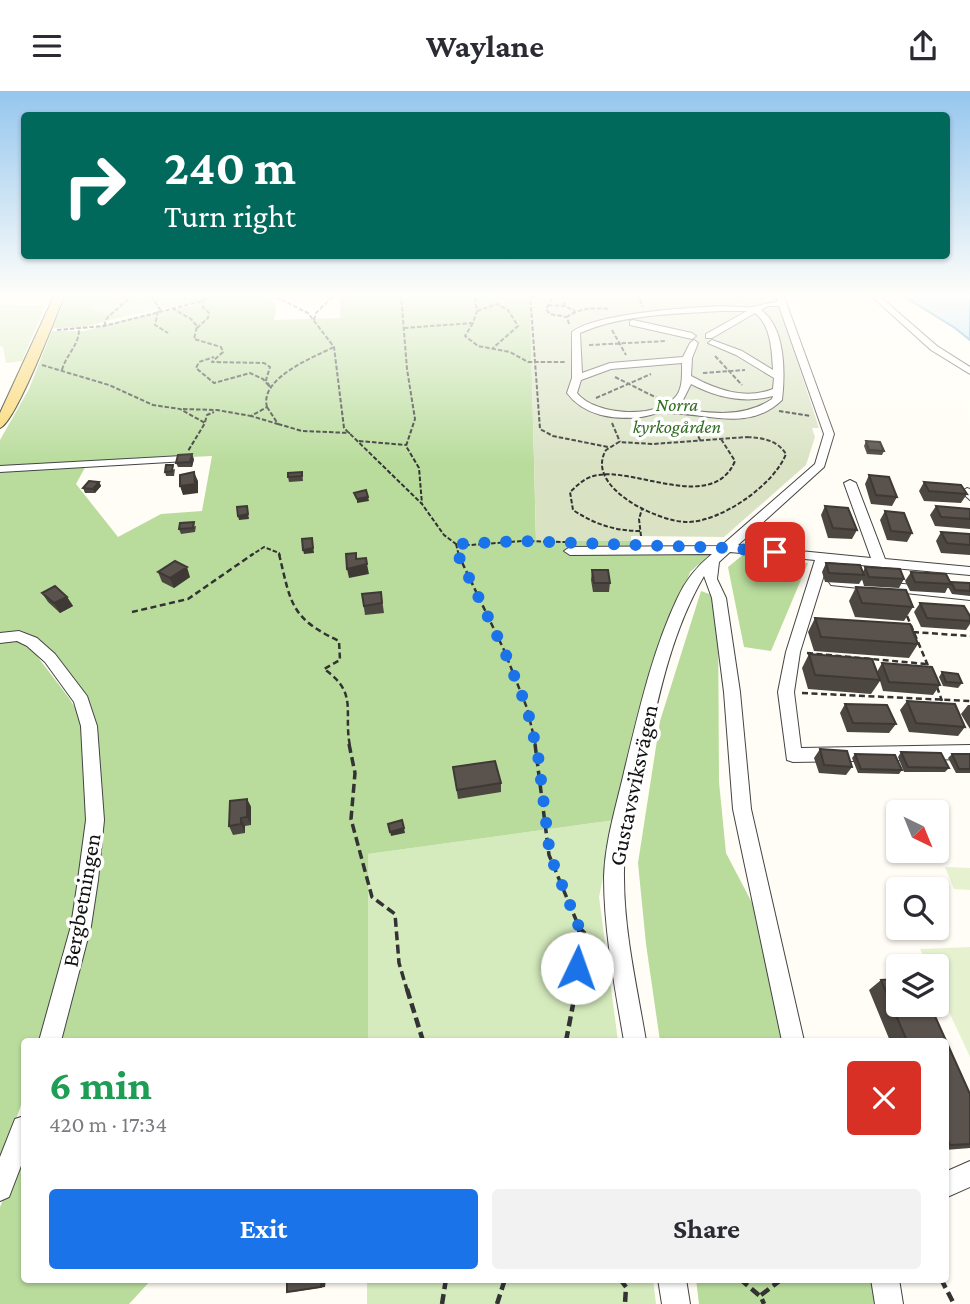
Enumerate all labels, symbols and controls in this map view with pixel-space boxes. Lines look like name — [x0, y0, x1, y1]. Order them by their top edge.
icon: menu — [28, 27, 66, 65]
icon: share — [904, 27, 942, 65]
text: Waylane — [426, 28, 544, 64]
icon: right — [49, 140, 140, 231]
text: 240 m — [164, 140, 296, 195]
text: Turn right — [164, 198, 296, 234]
park label: Norra kyrkogården — [633, 394, 721, 437]
pin — [745, 522, 805, 582]
icon: arrive — [756, 533, 794, 571]
street label: Gustavsviksvägen — [603, 702, 663, 868]
north arrow — [886, 800, 948, 863]
map controls — [886, 800, 949, 1017]
street label: Bergbetningen — [56, 831, 106, 969]
button: search — [886, 877, 949, 940]
position arrow — [540, 931, 614, 1005]
button: layers — [886, 954, 949, 1017]
text: 6 min — [49, 1061, 152, 1108]
button: close — [847, 1061, 921, 1135]
text: 420 m · 17:34 — [49, 1111, 167, 1137]
button: Exit — [49, 1189, 478, 1269]
button: Share — [492, 1189, 921, 1269]

